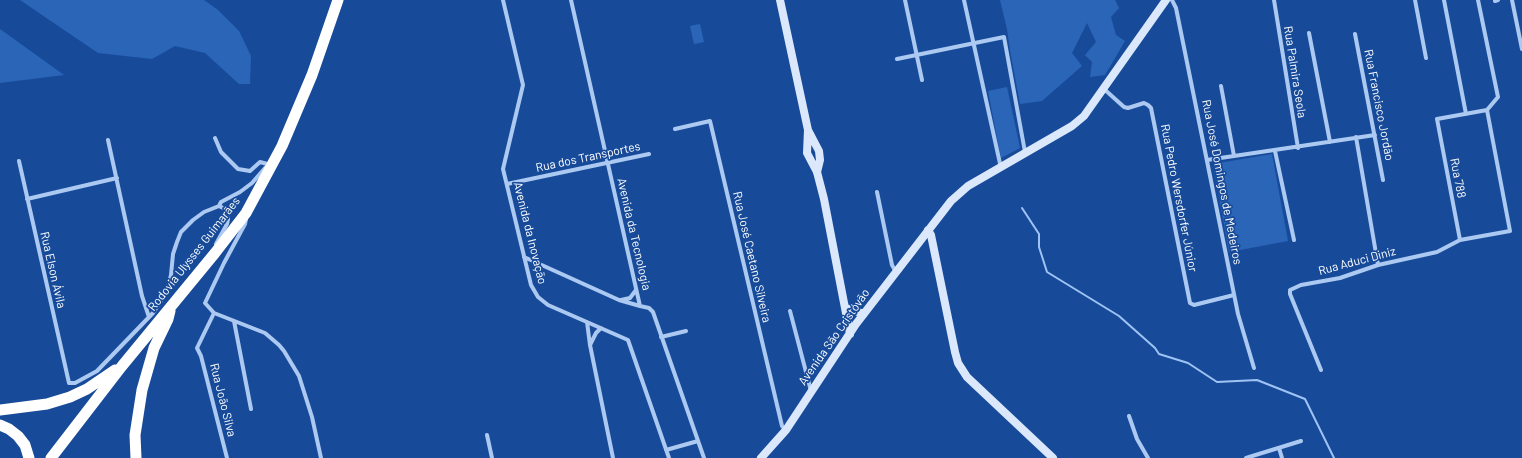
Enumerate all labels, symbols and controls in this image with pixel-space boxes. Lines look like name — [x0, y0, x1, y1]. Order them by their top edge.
street label: Rua Palmira Seola — [1281, 25, 1309, 119]
street label: Rua Francisco Jordão — [1361, 48, 1397, 162]
street label: Rua José Domingos de Medeiros — [1199, 98, 1245, 266]
street label: Rua Pedro Wersdorfer Júnior — [1158, 123, 1200, 273]
street label: Rua dos Transportes — [534, 139, 642, 175]
street label: Rua 788 — [1447, 157, 1469, 199]
street label: Avenida da Tecnologia — [614, 176, 654, 292]
street label: Avenida da Inovação — [510, 180, 550, 286]
street label: Rua José Caetano Silveira — [730, 190, 774, 324]
street label: Rodovia Ulysses Guimarães — [145, 194, 243, 314]
street label: Rua Elson Ávila — [37, 230, 69, 310]
street label: Rua Aduci Diniz — [1317, 244, 1397, 278]
street label: Avenida São Cristóvão — [795, 286, 873, 388]
street label: Rua João Silva — [207, 362, 239, 438]

